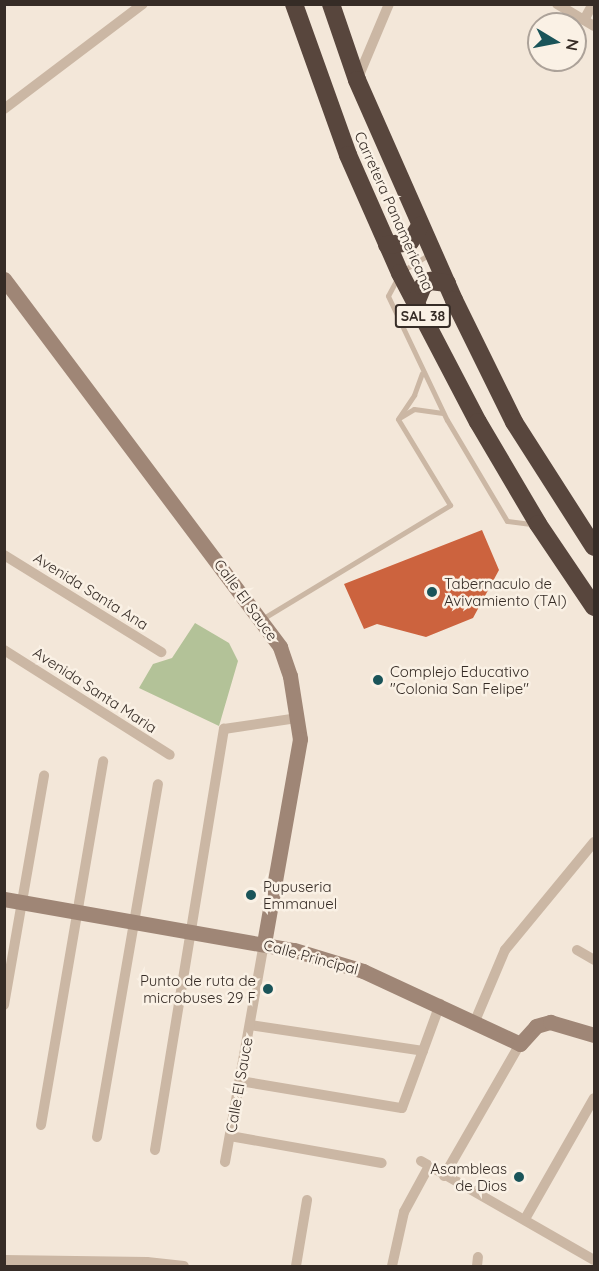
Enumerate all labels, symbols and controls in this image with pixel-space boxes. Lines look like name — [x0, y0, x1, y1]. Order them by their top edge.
north arrow — [527, 12, 587, 72]
text: N — [562, 37, 584, 52]
street label: Carretera Panamericana — [351, 129, 437, 293]
road number: SAL 38 — [394, 305, 452, 327]
street label: Avenida Santa Ana — [30, 548, 152, 634]
street label: Calle El Sauce — [210, 556, 282, 644]
place label: Tabernaculo de Avivamiento (TAI) — [444, 574, 567, 609]
marker: Tabernaculo de Avivamiento (TAI) — [425, 585, 439, 599]
street label: Avenida Santa Maria — [30, 643, 160, 737]
place label: Complejo Educativo "Colonia San Felipe" — [390, 662, 529, 697]
marker: Complejo Educativo "Colonia San Felipe" — [371, 673, 385, 687]
place label: Pupuseria Emmanuel — [263, 877, 337, 912]
marker: Pupuseria Emmanuel — [244, 888, 258, 902]
street label: Calle Principal — [262, 936, 360, 978]
place label: Punto de ruta de microbuses 29 F — [140, 971, 256, 1006]
marker: Punto de ruta de microbuses 29 F — [261, 982, 275, 996]
street label: Calle El Sauce — [222, 1036, 256, 1134]
place label: Asambleas de Dios — [430, 1159, 507, 1194]
marker: Asambleas de Dios — [512, 1170, 526, 1184]

